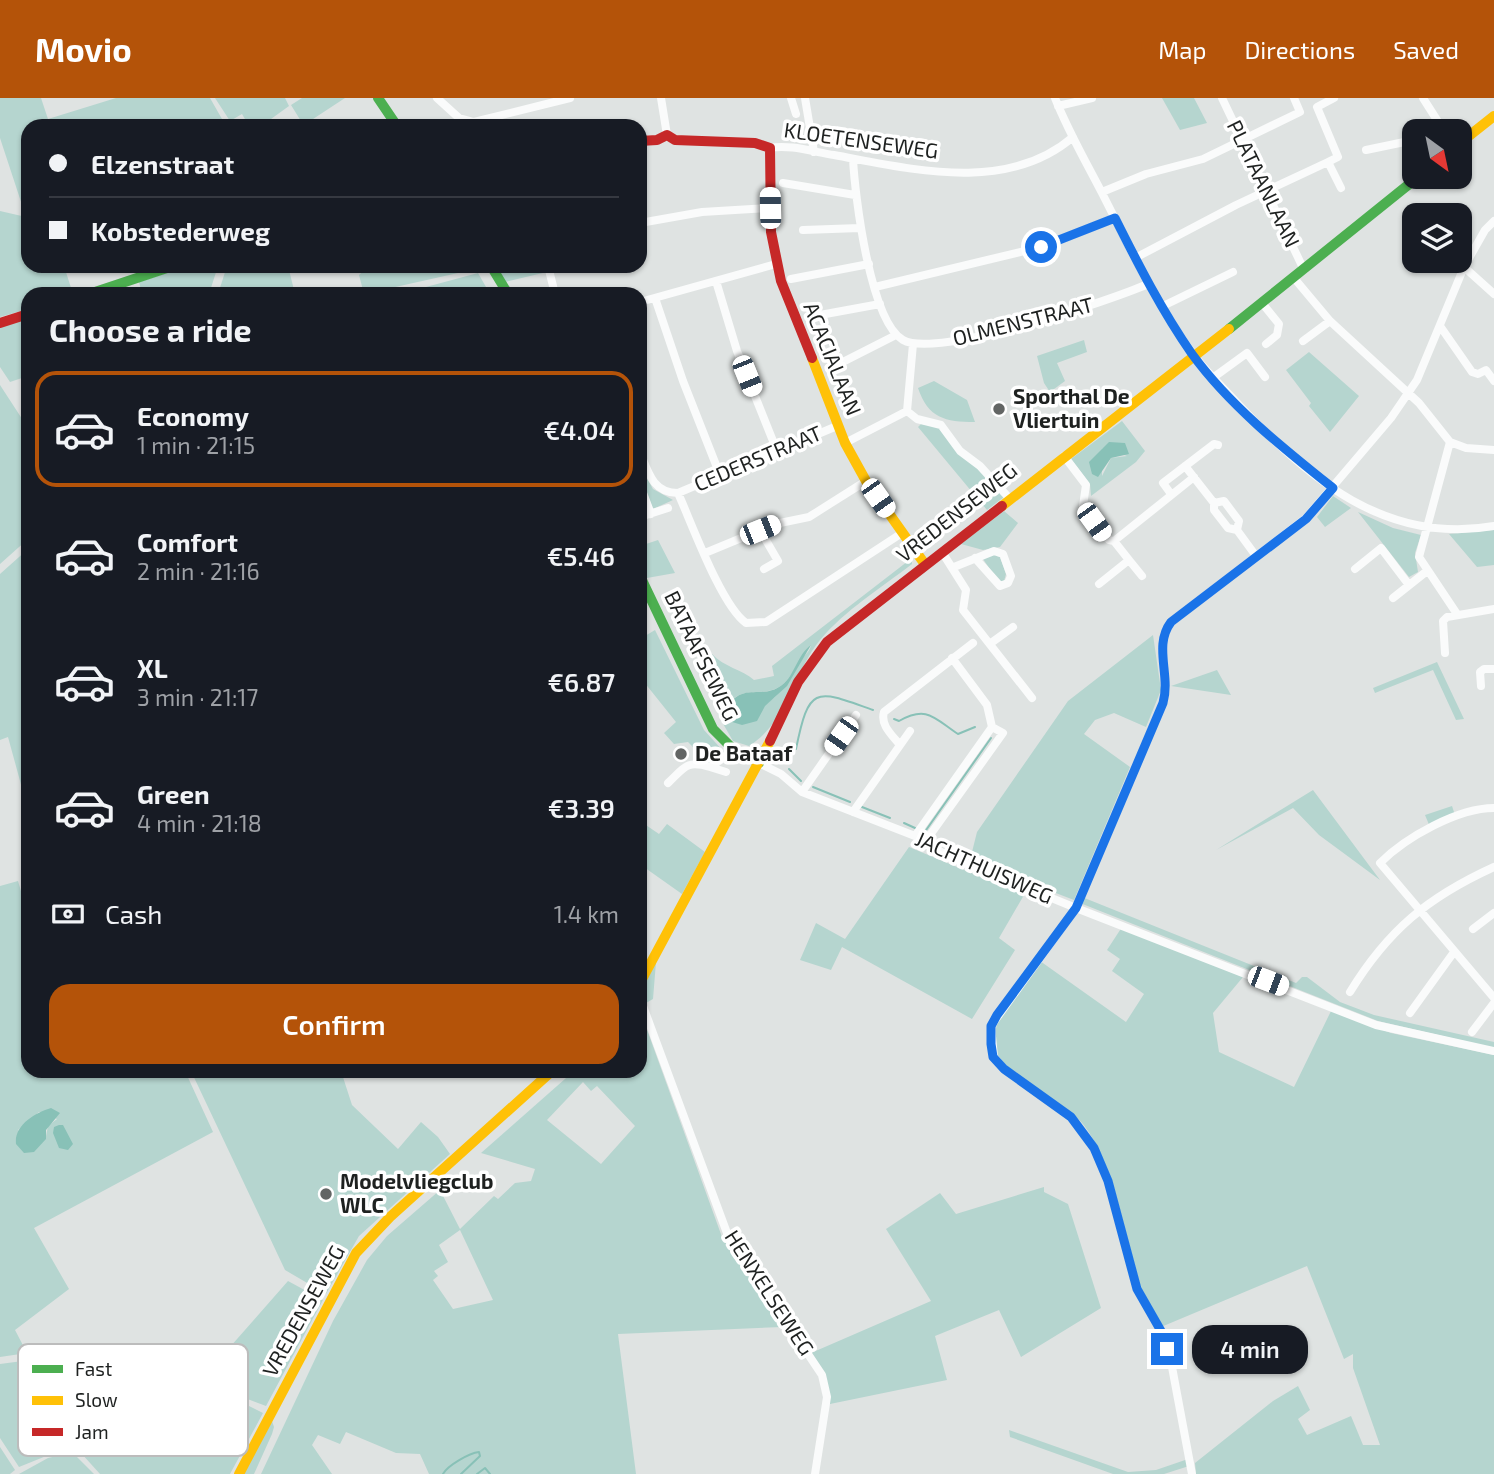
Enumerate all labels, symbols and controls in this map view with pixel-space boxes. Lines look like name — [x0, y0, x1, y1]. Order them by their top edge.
text: Movio — [35, 29, 132, 69]
text: Map — [1158, 35, 1206, 64]
text: Directions — [1244, 35, 1355, 64]
text: Saved — [1393, 35, 1459, 64]
street label: KLOETENSEWEG — [782, 116, 940, 163]
street label: PLATAANLAAN — [1223, 116, 1306, 251]
north arrow — [1402, 119, 1472, 189]
map controls — [1402, 119, 1472, 273]
text: Elzenstraat — [91, 148, 234, 179]
car — [760, 187, 781, 229]
button: layers — [1402, 203, 1472, 273]
text: Kobstederweg — [91, 215, 270, 246]
route start — [1025, 231, 1057, 263]
street label: OLMENSTRAAT — [950, 291, 1095, 350]
street label: ACACIALAAN — [799, 298, 867, 419]
text: Choose a ride — [49, 310, 252, 348]
car — [730, 353, 765, 399]
place label: Sporthal De Vliertuin — [1013, 383, 1130, 432]
icon: car — [53, 398, 116, 461]
text: Economy — [137, 400, 249, 431]
marker: Sporthal De Vliertuin — [991, 401, 1007, 417]
text: €4.04 — [543, 414, 615, 445]
street label: CEDERSTRAAT — [690, 419, 825, 496]
text: 1 min · 21:15 — [137, 431, 255, 459]
street label: VREDENSEWEG — [891, 457, 1021, 567]
car — [858, 475, 899, 521]
car — [1074, 499, 1115, 545]
car — [737, 512, 784, 548]
icon: car — [53, 524, 116, 587]
text: Comfort — [137, 526, 238, 557]
text: €5.46 — [547, 540, 615, 571]
text: 2 min · 21:16 — [137, 557, 260, 585]
street label: BATAAFSEWEG — [660, 586, 745, 724]
icon: car — [53, 650, 116, 713]
text: XL — [137, 652, 168, 683]
text: €6.87 — [547, 666, 615, 697]
text: 3 min · 21:17 — [137, 683, 258, 711]
car — [821, 713, 862, 759]
place label: De Bataaf — [695, 740, 793, 765]
marker: De Bataaf — [673, 746, 689, 762]
icon: car — [53, 776, 116, 839]
text: Green — [137, 778, 210, 809]
text: €3.39 — [548, 792, 615, 823]
text: 4 min · 21:18 — [137, 809, 262, 837]
street label: JACHTHUISWEG — [912, 825, 1057, 908]
icon: cash — [49, 895, 87, 933]
text: Cash — [105, 898, 162, 929]
text: 1.4 km — [554, 900, 619, 928]
car — [1245, 964, 1292, 998]
button: Confirm — [49, 984, 619, 1064]
place label: Modelvliegclub WLC — [340, 1168, 493, 1217]
marker: Modelvliegclub WLC — [318, 1186, 334, 1202]
street label: HENXELSEWEG — [721, 1225, 820, 1359]
street label: VREDENSEWEG — [256, 1240, 349, 1380]
callout: 4 min — [1192, 1324, 1307, 1374]
route end — [1151, 1333, 1183, 1365]
text: 4 min — [1220, 1335, 1280, 1363]
legend — [18, 1344, 248, 1456]
text: Fast — [75, 1357, 112, 1380]
text: Slow — [75, 1388, 118, 1411]
text: Jam — [75, 1420, 109, 1443]

